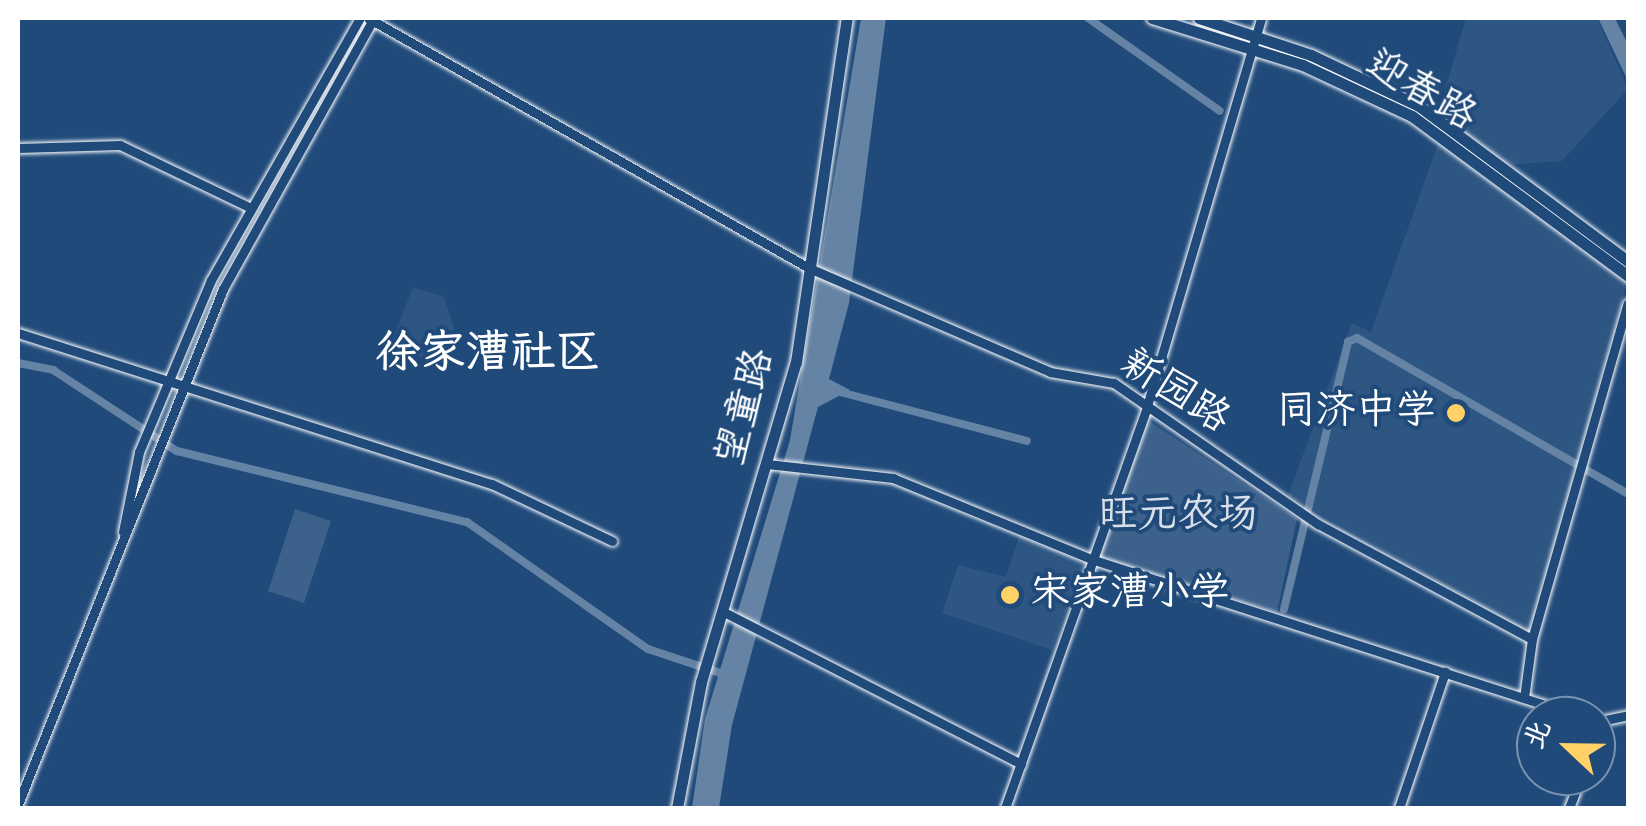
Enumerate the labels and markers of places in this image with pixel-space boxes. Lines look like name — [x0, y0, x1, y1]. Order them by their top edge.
place label: 同济中学 — [1276, 389, 1436, 437]
marker: 同济中学 — [1445, 402, 1467, 424]
place label: 宋家漕小学 — [1030, 571, 1230, 619]
marker: 宋家漕小学 — [999, 584, 1021, 606]

